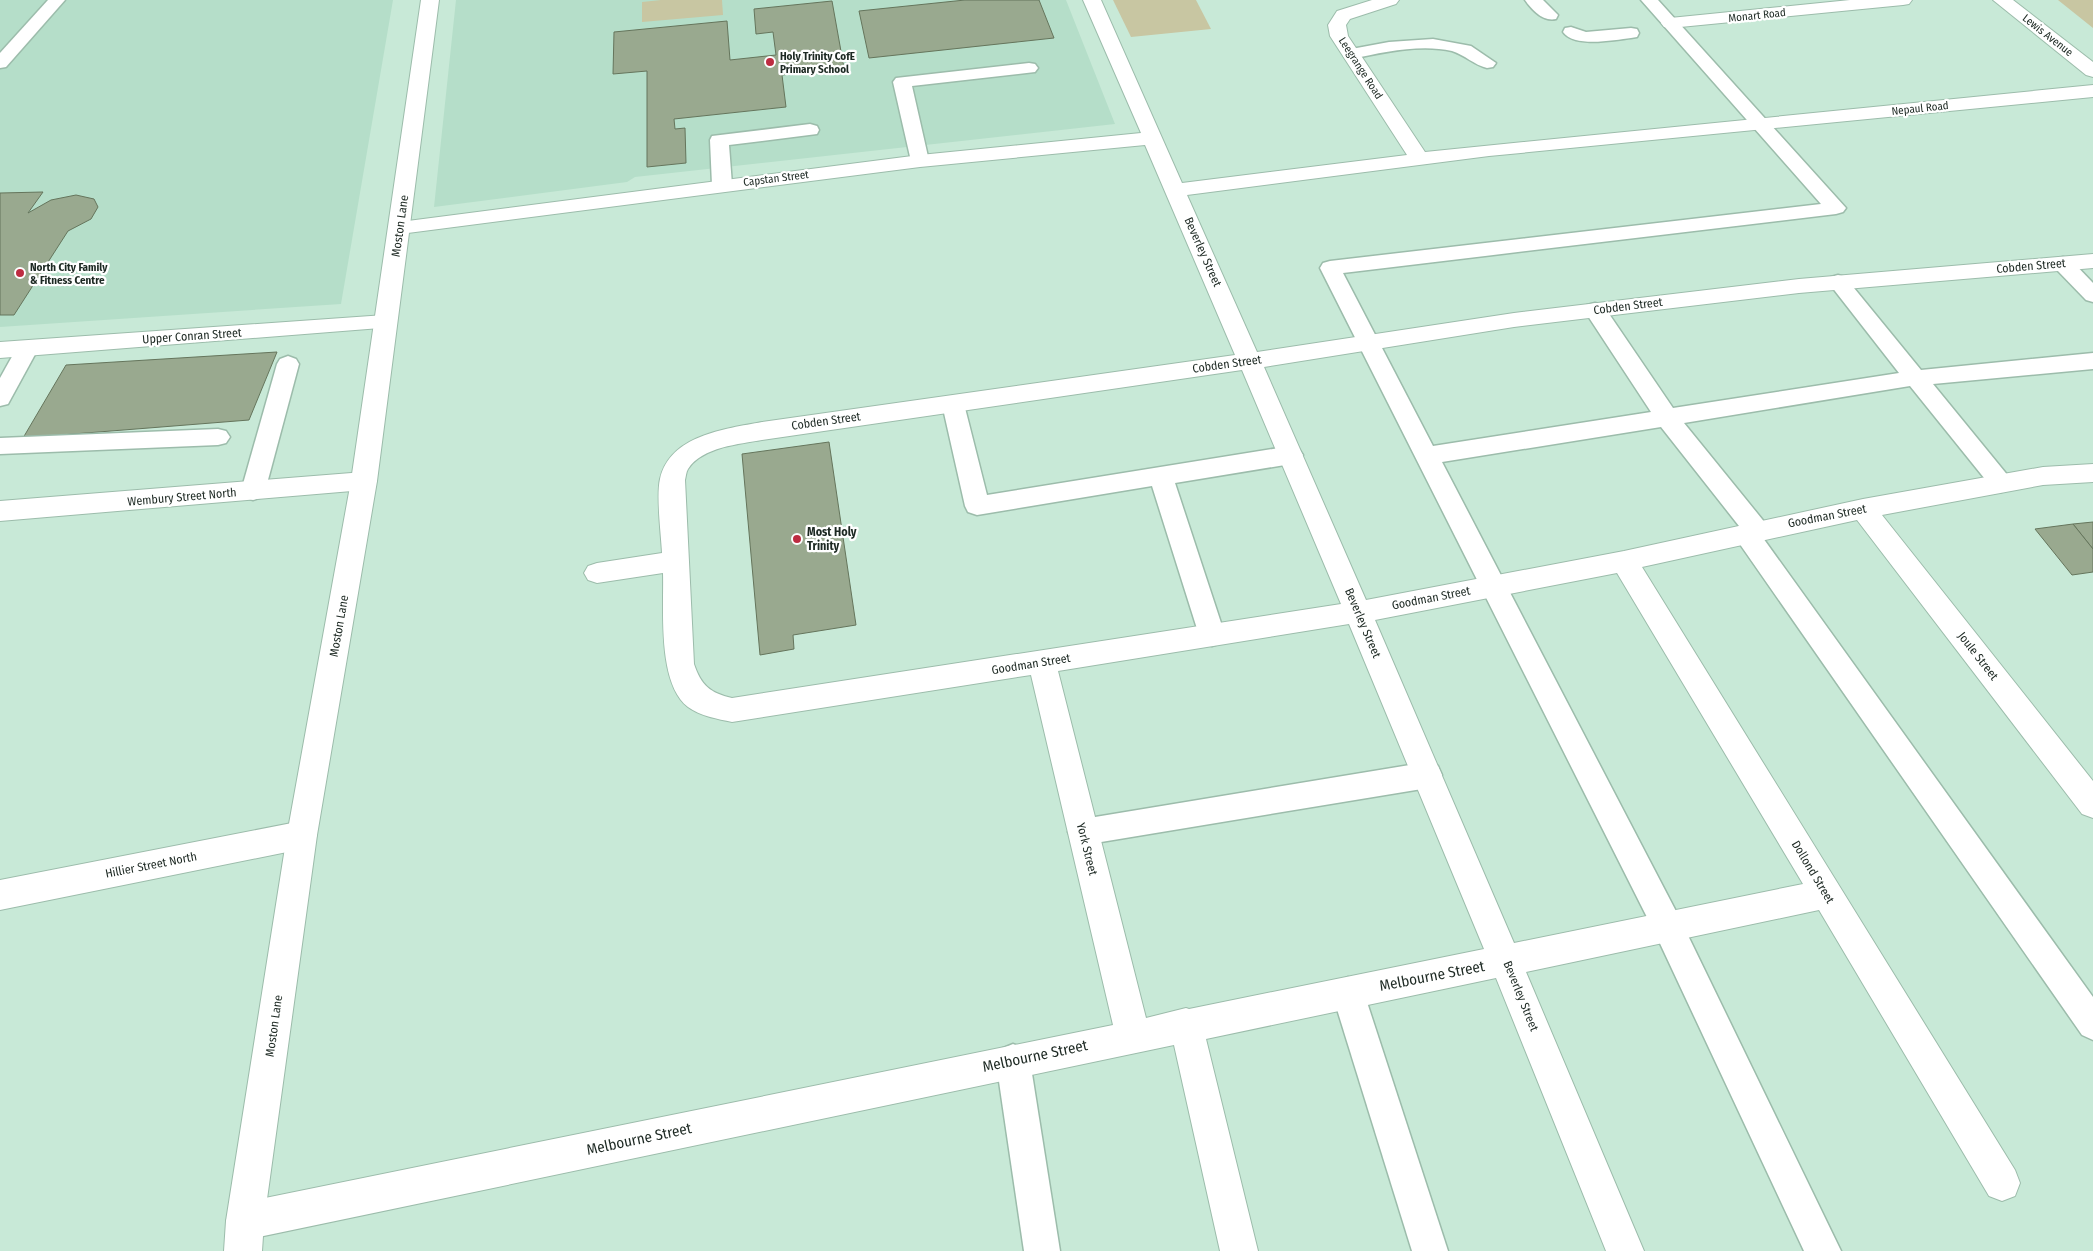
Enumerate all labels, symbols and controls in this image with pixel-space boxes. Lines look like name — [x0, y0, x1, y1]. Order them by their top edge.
street label: Monart Road — [1728, 6, 1786, 25]
street label: Lewis Avenue — [2020, 12, 2075, 59]
street label: Leegrange Road — [1336, 35, 1385, 102]
place label: Holy Trinity CofE Primary School — [780, 50, 855, 76]
marker: Holy Trinity CofE Primary School — [764, 56, 776, 68]
street label: Nepaul Road — [1891, 99, 1949, 118]
street label: Capstan Street — [743, 168, 810, 189]
street label: Moston Lane — [389, 194, 411, 258]
street label: Beverley Street — [1181, 215, 1225, 289]
street label: Cobden Street — [1996, 256, 2066, 276]
place label: North City Family & Fitness Centre — [30, 261, 108, 287]
marker: North City Family & Fitness Centre — [14, 267, 26, 279]
street label: Cobden Street — [1593, 295, 1663, 317]
street label: Upper Conran Street — [142, 326, 242, 346]
street label: Cobden Street — [1192, 352, 1262, 376]
street label: Cobden Street — [791, 409, 861, 433]
street label: Wembury Street North — [127, 485, 237, 509]
street label: Goodman Street — [1787, 502, 1868, 530]
place label: Most Holy Trinity — [807, 525, 857, 553]
marker: Most Holy Trinity — [791, 533, 803, 545]
street label: Goodman Street — [1391, 584, 1472, 612]
street label: Beverley Street — [1342, 586, 1384, 660]
street label: Moston Lane — [327, 594, 351, 658]
street label: Joule Street — [1955, 629, 2001, 683]
street label: Goodman Street — [991, 651, 1072, 677]
street label: York Street — [1074, 821, 1100, 877]
street label: Dollond Street — [1789, 838, 1837, 906]
street label: Hillier Street North — [104, 849, 198, 881]
street label: Melbourne Street — [1378, 957, 1486, 995]
street label: Beverley Street — [1501, 959, 1541, 1033]
street label: Moston Lane — [263, 994, 285, 1058]
street label: Melbourne Street — [981, 1036, 1089, 1076]
street label: Melbourne Street — [585, 1119, 693, 1159]

